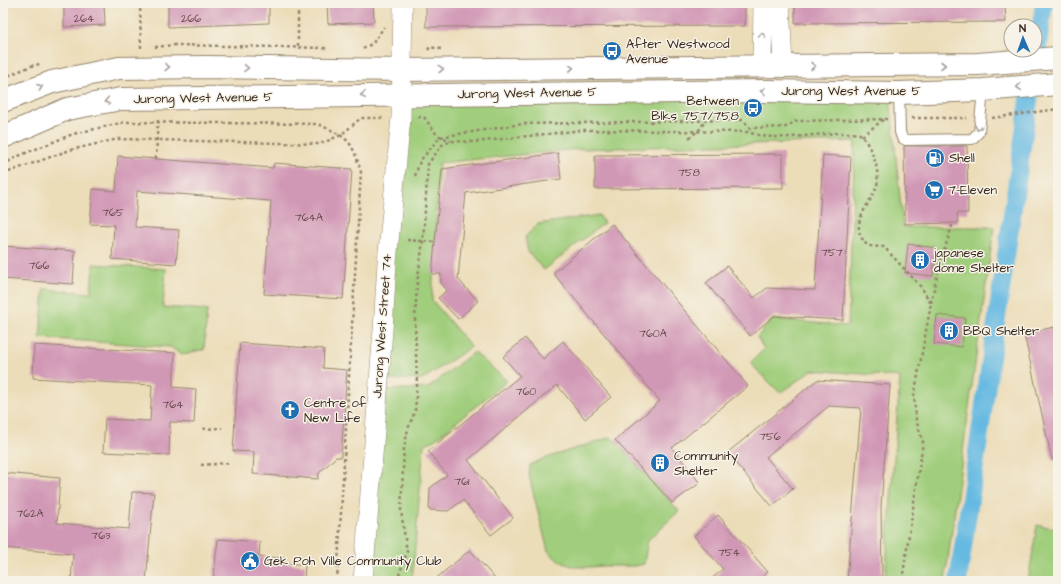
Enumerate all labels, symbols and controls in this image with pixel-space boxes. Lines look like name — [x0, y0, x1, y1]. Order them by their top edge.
house number: 264 — [74, 11, 95, 26]
house number: 266 — [181, 11, 201, 26]
north arrow — [1003, 18, 1043, 58]
text: N — [1019, 21, 1026, 36]
one-way arrow — [758, 32, 766, 38]
place label: After Westwood Avenue — [626, 35, 730, 68]
bus stop icon: After Westwood Avenue — [601, 40, 623, 62]
one-way arrow — [940, 61, 946, 69]
one-way arrow — [810, 62, 816, 70]
one-way arrow — [164, 63, 170, 72]
one-way arrow — [243, 63, 249, 72]
one-way arrow — [568, 64, 574, 72]
one-way arrow — [438, 65, 444, 73]
street label: Jurong West Avenue 5 — [781, 82, 921, 101]
one-way arrow — [1016, 82, 1022, 91]
one-way arrow — [36, 83, 43, 91]
street label: Jurong West Avenue 5 — [457, 83, 597, 104]
one-way arrow — [760, 87, 766, 95]
street label: Jurong West Avenue 5 — [133, 88, 273, 109]
one-way arrow — [360, 91, 366, 99]
place label: Between Blks 757/758 — [651, 92, 740, 125]
one-way arrow — [104, 97, 111, 105]
bus stop icon: Between Blks 757/758 — [742, 97, 764, 119]
one-way arrow — [974, 125, 982, 132]
fuel station icon: Shell — [924, 147, 946, 169]
place label: Shell — [949, 149, 975, 167]
house number: 758 — [678, 165, 700, 180]
supermarket icon: 7-Eleven — [923, 179, 945, 201]
place label: 7-Eleven — [948, 181, 998, 199]
house number: 765 — [102, 205, 124, 220]
house number: 764A — [295, 210, 323, 225]
place label: japanese dome Shelter — [932, 244, 1014, 277]
house number: 757 — [821, 245, 843, 260]
building icon: japanese dome Shelter — [909, 249, 931, 271]
street label: Jurong West Street 74 — [368, 253, 397, 399]
house number: 766 — [29, 258, 49, 273]
building icon: BBQ Shelter — [938, 320, 960, 342]
place label: BBQ Shelter — [963, 322, 1039, 340]
house number: 760A — [639, 326, 667, 341]
house number: 760 — [516, 384, 536, 399]
place label: Centre of New Life — [304, 394, 367, 427]
house number: 764 — [162, 397, 184, 412]
church icon: Centre of New Life — [279, 399, 301, 421]
house number: 756 — [759, 429, 781, 444]
place label: Community Shelter — [674, 447, 738, 480]
building icon: Community Shelter — [649, 452, 671, 474]
house number: 761 — [454, 474, 470, 489]
house number: 762A — [16, 506, 44, 521]
house number: 763 — [91, 528, 111, 543]
house number: 754 — [718, 545, 741, 560]
public building icon: Gek Poh Ville Community Club — [239, 550, 261, 572]
place label: Gek Poh Ville Community Club — [264, 552, 442, 571]

